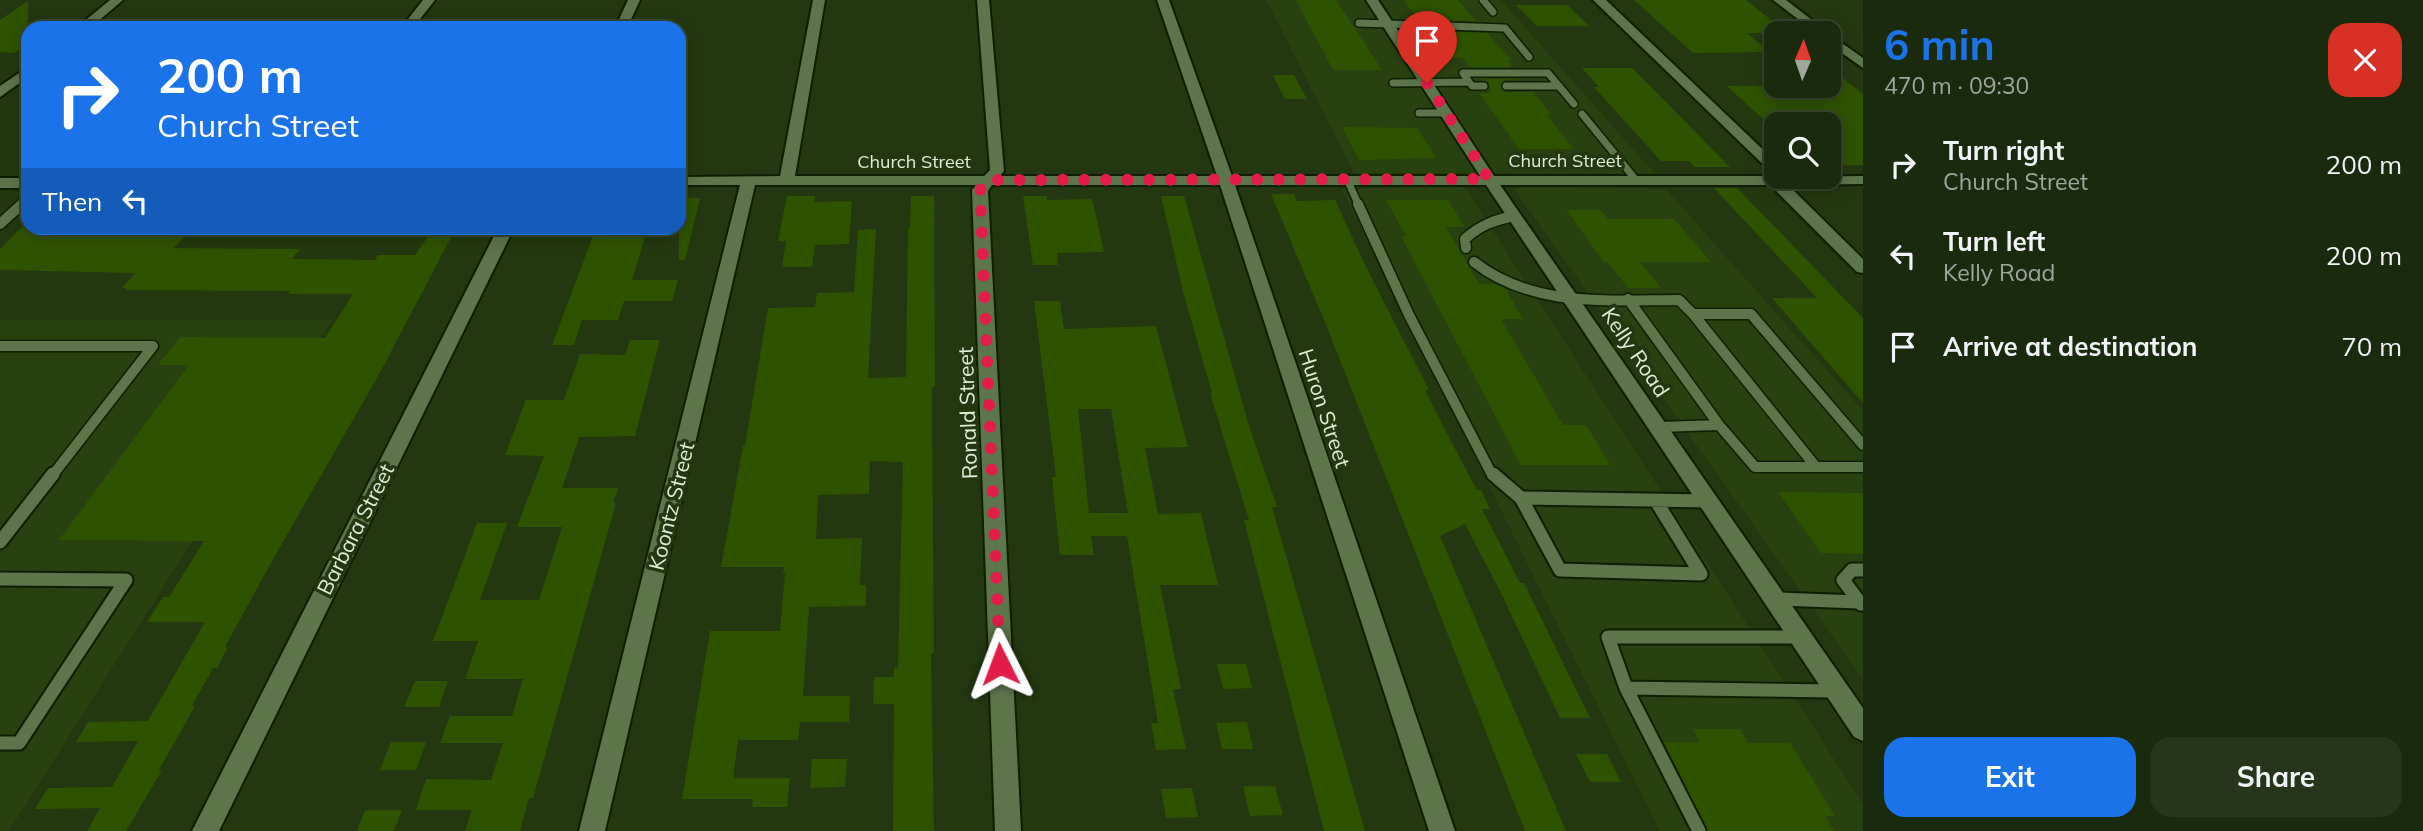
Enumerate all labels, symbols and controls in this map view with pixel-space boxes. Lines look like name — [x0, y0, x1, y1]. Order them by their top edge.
pin — [1397, 11, 1457, 83]
text: 6 min — [1884, 18, 1995, 71]
north arrow — [1764, 21, 1841, 98]
map controls — [1764, 21, 1841, 189]
icon: arrive — [1408, 22, 1446, 60]
button: close — [2328, 23, 2402, 97]
text: 200 m — [157, 44, 303, 105]
icon: right — [42, 49, 133, 140]
text: 470 m · 09:30 — [1884, 71, 2029, 100]
text: Church Street — [157, 105, 359, 145]
button: search — [1764, 112, 1841, 189]
text: Turn right — [1943, 134, 2064, 167]
icon: right — [1884, 146, 1922, 184]
text: 200 m — [2326, 148, 2402, 181]
street label: Church Street — [1508, 149, 1622, 172]
street label: Church Street — [857, 150, 971, 173]
text: Church Street — [1943, 167, 2088, 196]
icon: left — [116, 182, 154, 220]
text: Then — [42, 185, 102, 218]
text: Turn left — [1943, 225, 2045, 258]
icon: left — [1884, 237, 1922, 275]
text: 200 m — [2326, 239, 2402, 272]
text: Kelly Road — [1943, 258, 2055, 287]
street label: Kelly Road — [1597, 302, 1675, 402]
icon: arrive — [1884, 328, 1922, 366]
text: Arrive at destination — [1943, 330, 2198, 363]
text: 70 m — [2341, 330, 2402, 363]
street label: Huron Street — [1294, 345, 1356, 471]
street label: Ronald Street — [952, 346, 982, 480]
street label: Koontz Street — [643, 439, 699, 573]
street label: Barbara Street — [311, 459, 399, 599]
position arrow — [963, 627, 1037, 701]
button: Exit — [1884, 737, 2136, 817]
button: Share — [2150, 737, 2402, 817]

